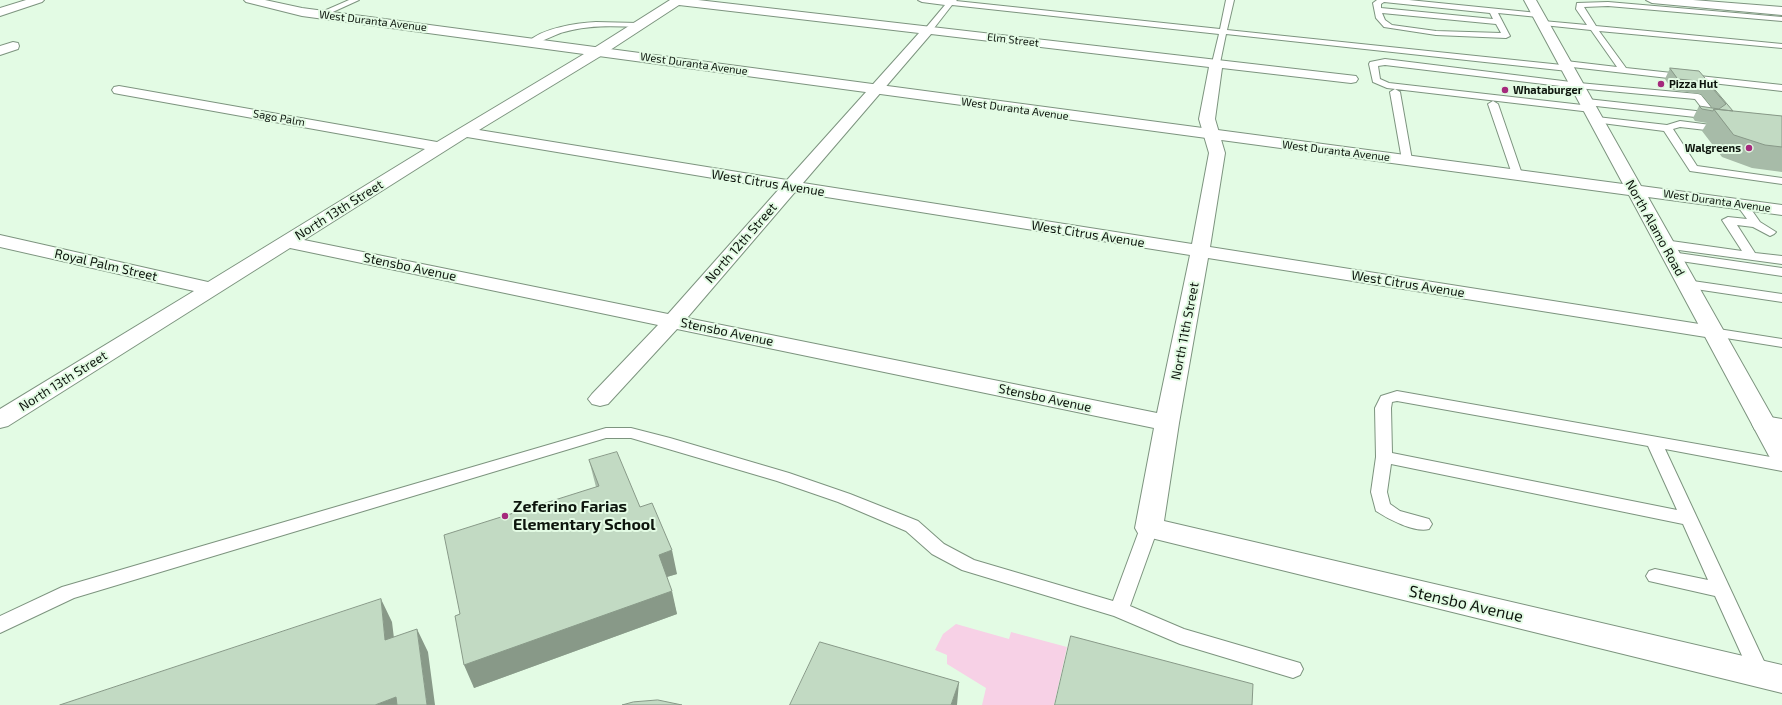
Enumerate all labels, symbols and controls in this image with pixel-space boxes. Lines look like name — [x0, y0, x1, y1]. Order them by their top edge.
street label: West Duranta Avenue — [318, 8, 428, 34]
street label: Elm Street — [986, 30, 1040, 50]
street label: West Duranta Avenue — [639, 50, 749, 78]
place label: Pizza Hut — [1669, 77, 1718, 91]
marker: Pizza Hut — [1656, 79, 1666, 89]
place label: Whataburger — [1513, 83, 1582, 97]
marker: Whataburger — [1500, 85, 1510, 95]
street label: West Duranta Avenue — [960, 95, 1070, 123]
street label: Sago Palm — [252, 107, 306, 129]
street label: West Duranta Avenue — [1281, 138, 1391, 164]
place label: Walgreens — [1685, 141, 1741, 155]
marker: Walgreens — [1744, 143, 1754, 153]
street label: West Citrus Avenue — [710, 166, 826, 200]
street label: North 13th Street — [292, 177, 386, 243]
street label: North Alamo Road — [1622, 177, 1688, 279]
street label: West Duranta Avenue — [1662, 187, 1772, 215]
street label: North 12th Street — [702, 200, 780, 286]
street label: West Citrus Avenue — [1030, 217, 1146, 251]
street label: Royal Palm Street — [53, 246, 159, 284]
street label: Stensbo Avenue — [362, 250, 458, 284]
street label: West Citrus Avenue — [1350, 267, 1466, 301]
street label: North 11th Street — [1168, 281, 1202, 381]
street label: Stensbo Avenue — [679, 315, 775, 349]
street label: North 13th Street — [16, 348, 110, 414]
street label: Stensbo Avenue — [997, 381, 1093, 415]
place label: Zeferino Farias Elementary School — [513, 497, 656, 535]
marker: Zeferino Farias Elementary School — [500, 511, 510, 521]
street label: Stensbo Avenue — [1407, 582, 1525, 626]

